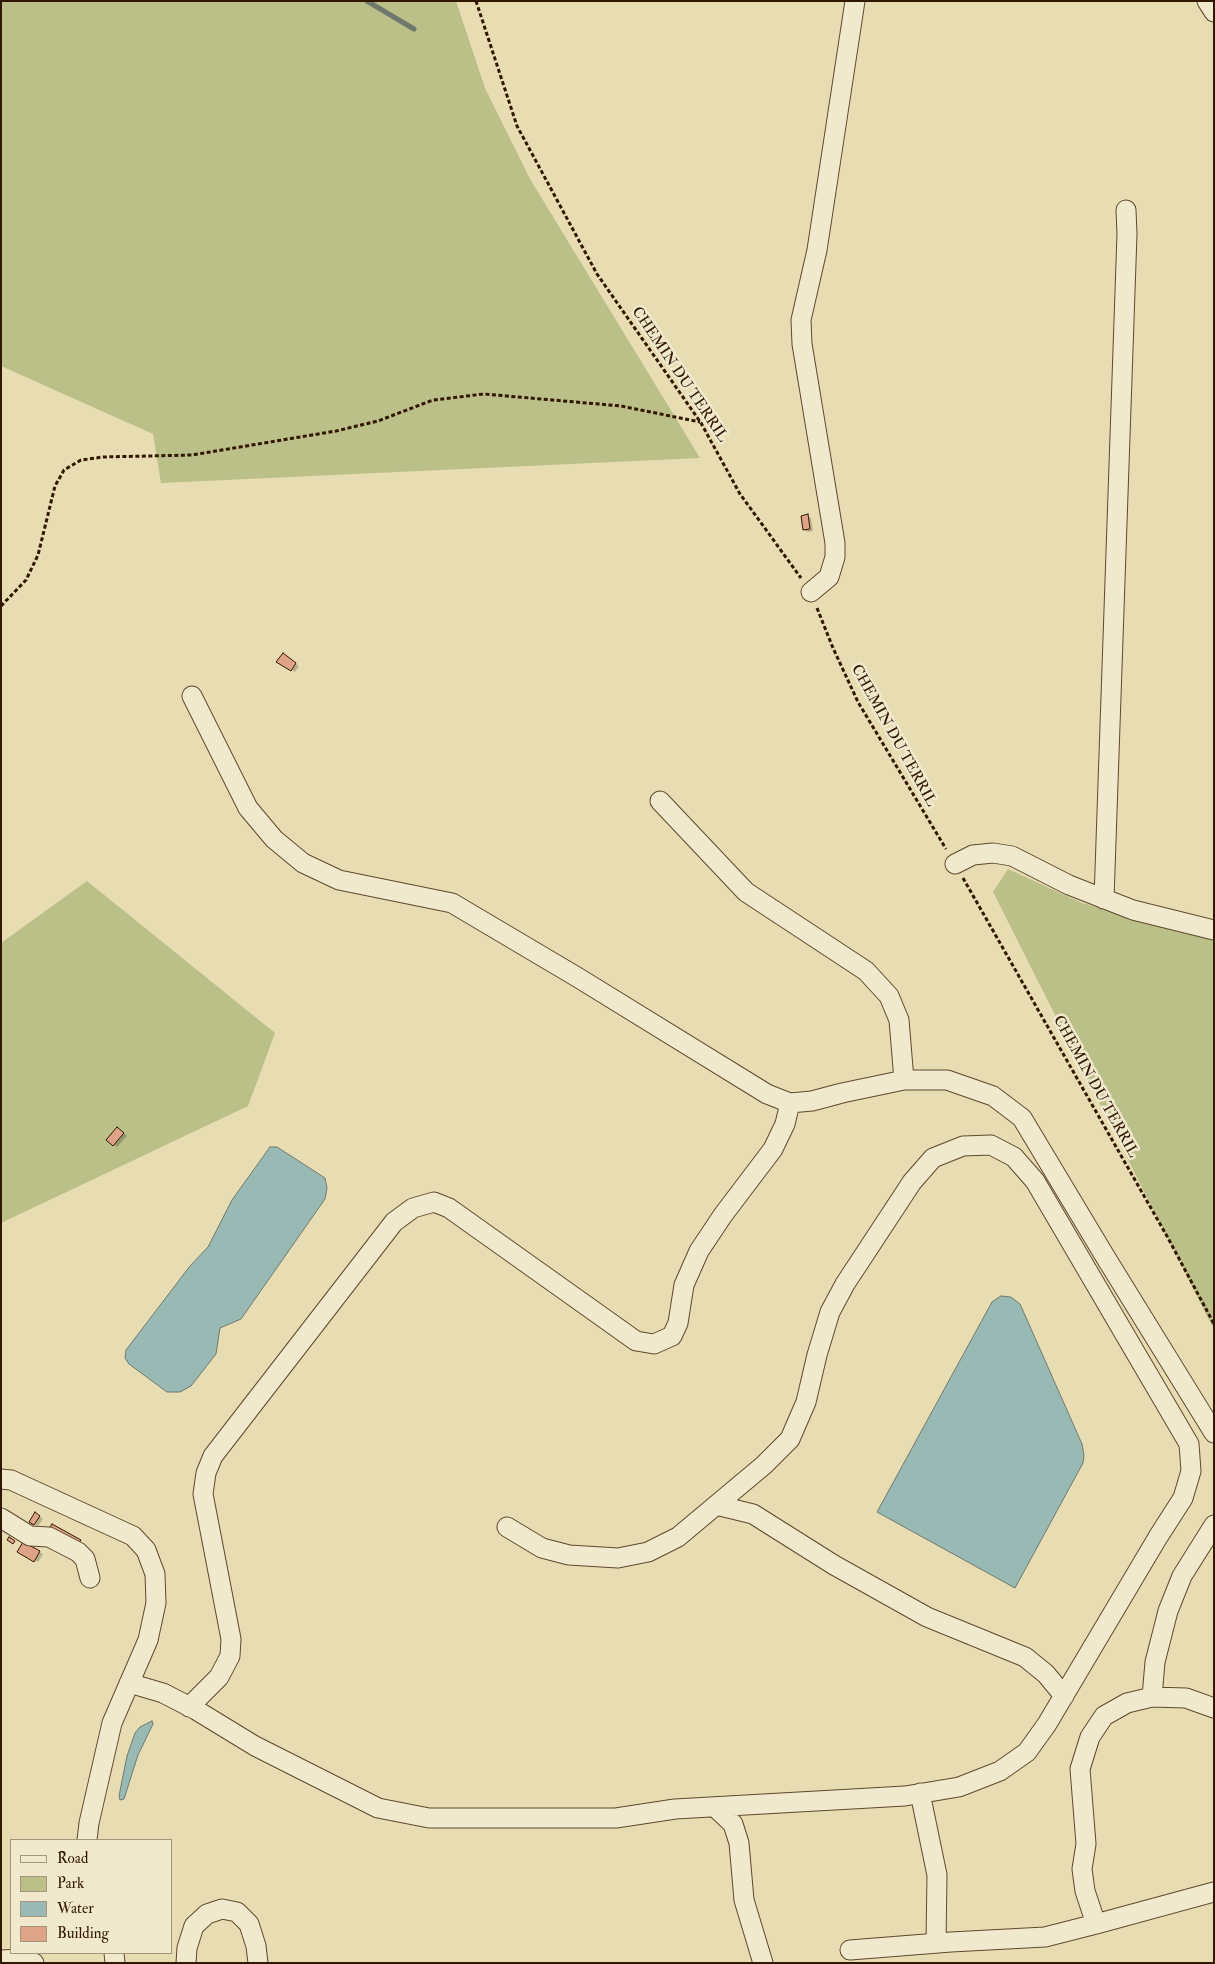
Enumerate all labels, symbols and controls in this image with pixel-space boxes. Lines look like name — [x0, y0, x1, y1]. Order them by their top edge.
street label: CHEMIN DU TERRIL — [627, 304, 731, 446]
street label: CHEMIN DU TERRIL — [846, 662, 940, 810]
street label: CHEMIN DU TERRIL — [1048, 1013, 1142, 1161]
legend — [10, 1839, 172, 1954]
text: Road — [57, 1849, 88, 1868]
text: Park — [57, 1874, 84, 1893]
text: Water — [57, 1899, 94, 1918]
text: Building — [57, 1924, 109, 1943]

